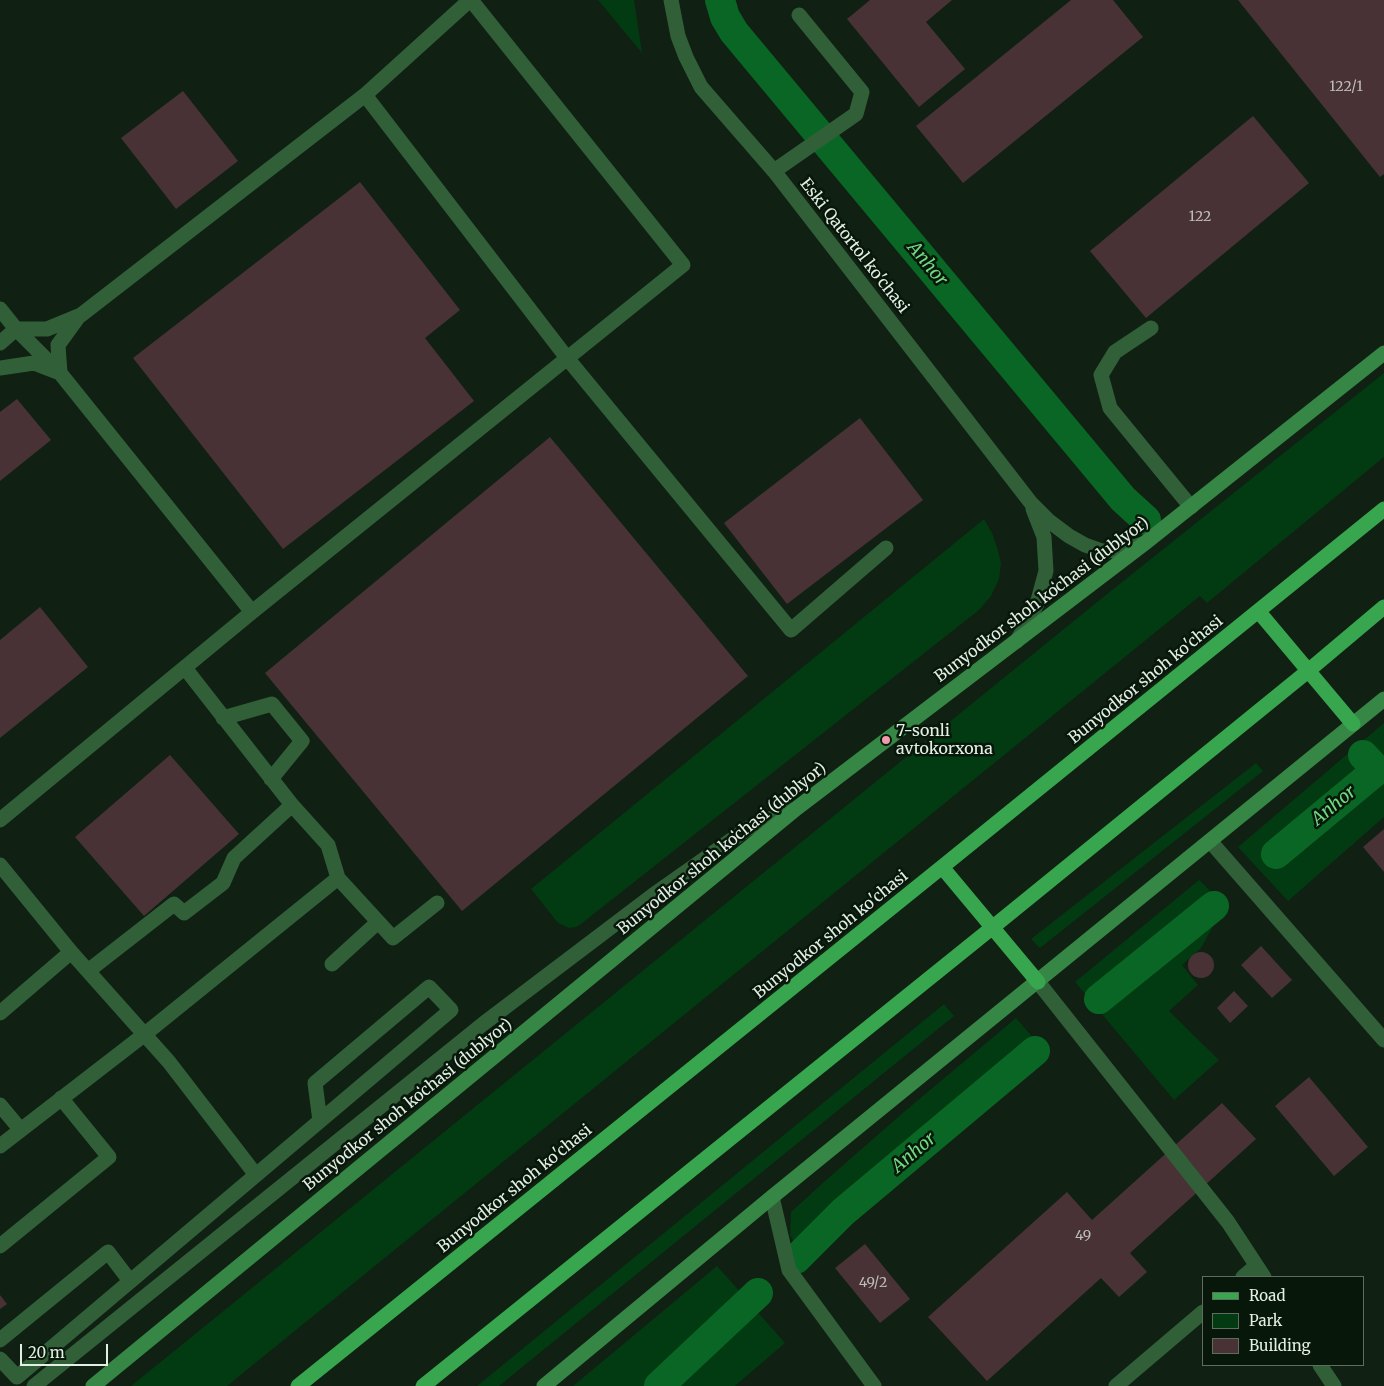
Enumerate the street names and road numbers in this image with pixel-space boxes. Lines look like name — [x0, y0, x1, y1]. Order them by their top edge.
street label: Eski Qatortol ko'chasi — [795, 175, 913, 317]
street label: Bunyodkor shoh koʻchasi (dublyor) — [931, 513, 1153, 687]
street label: Bunyodkor shoh ko'chasi — [1065, 612, 1227, 748]
street label: Bunyodkor shoh koʻchasi (dublyor) — [614, 759, 830, 939]
street label: Bunyodkor shoh ko'chasi — [750, 867, 912, 1003]
street label: Bunyodkor shoh koʻchasi (dublyor) — [300, 1015, 516, 1195]
street label: Bunyodkor shoh ko'chasi — [434, 1121, 596, 1257]

